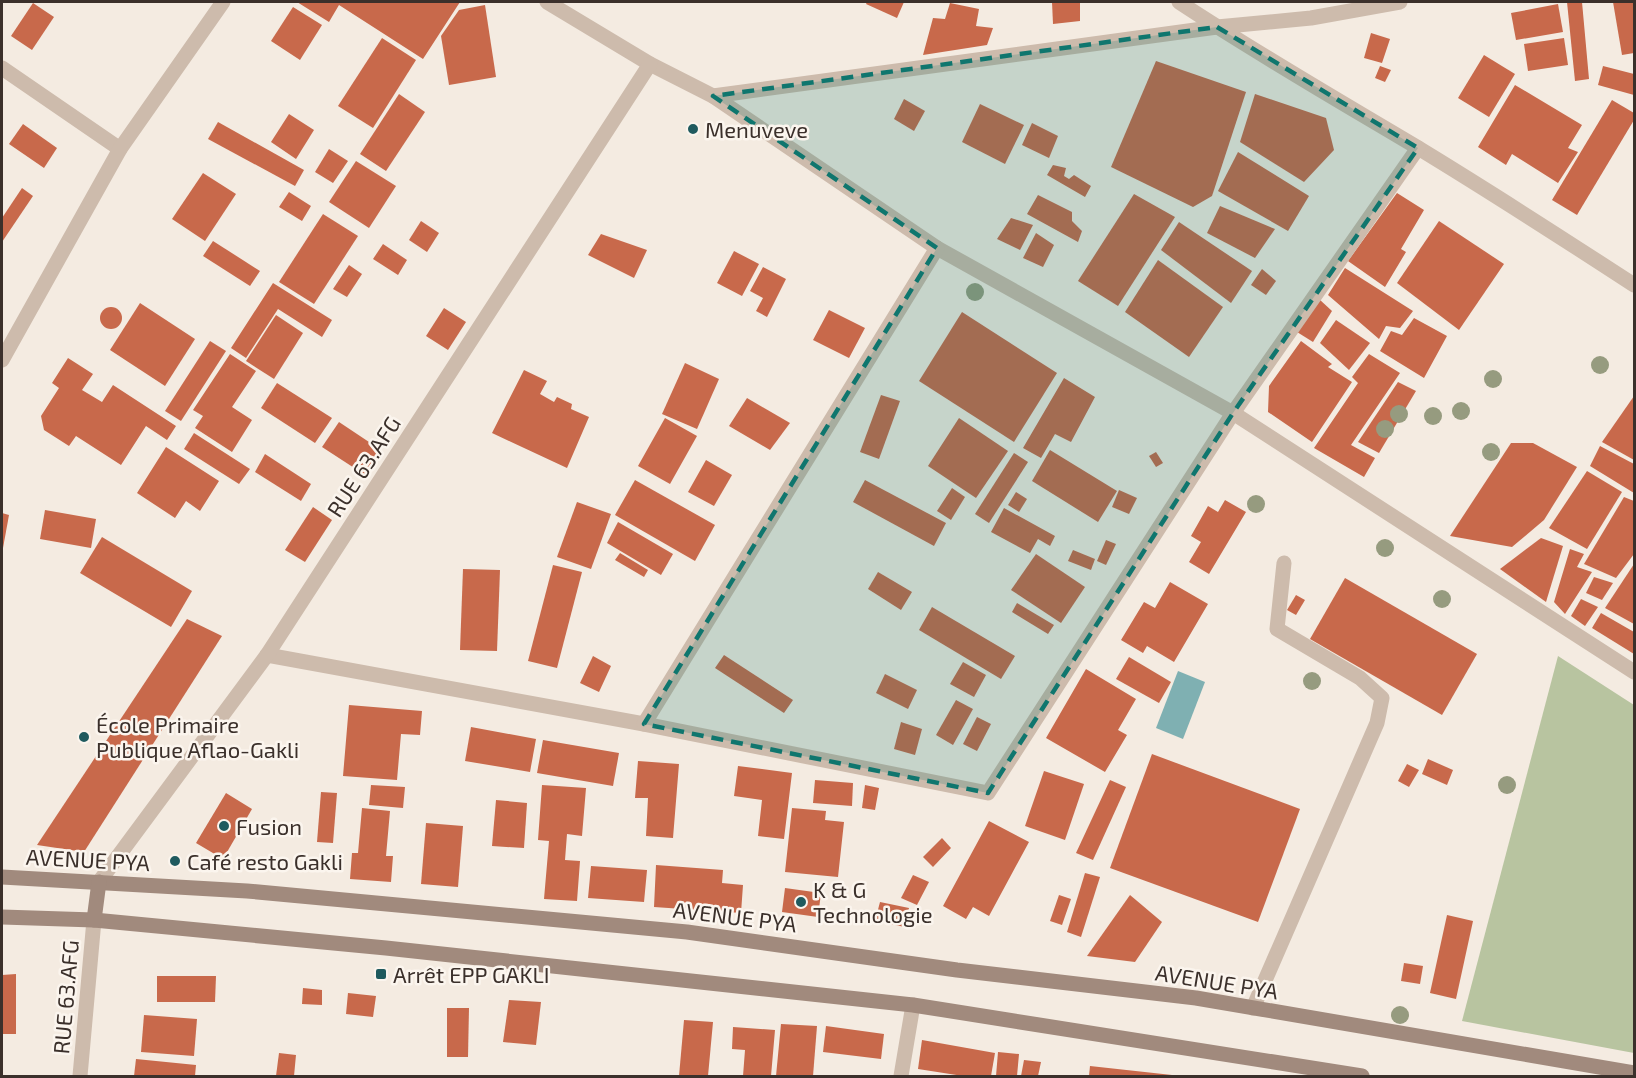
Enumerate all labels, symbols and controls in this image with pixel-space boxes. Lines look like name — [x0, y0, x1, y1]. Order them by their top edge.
place label: Menuveve — [705, 116, 808, 142]
marker: Menuveve — [686, 122, 700, 136]
street label: RUE 63.AFG — [321, 411, 405, 521]
place label: École Primaire Publique Aflao-Gakli — [96, 711, 299, 762]
marker: École Primaire Publique Aflao-Gakli — [77, 730, 91, 744]
place label: Fusion — [236, 813, 302, 839]
marker: Fusion — [217, 819, 231, 833]
street label: AVENUE PYA — [25, 843, 151, 875]
place label: Café resto Gakli — [187, 848, 343, 874]
marker: Café resto Gakli — [168, 854, 182, 868]
place label: K & G Technologie — [813, 876, 933, 927]
marker: K & G Technologie — [794, 895, 808, 909]
street label: AVENUE PYA — [672, 896, 798, 936]
street label: RUE 63.AFG — [47, 939, 83, 1055]
street label: AVENUE PYA — [1154, 958, 1281, 1004]
place label: Arrêt EPP GAKLI — [393, 961, 550, 987]
marker: Arrêt EPP GAKLI — [374, 967, 388, 981]

